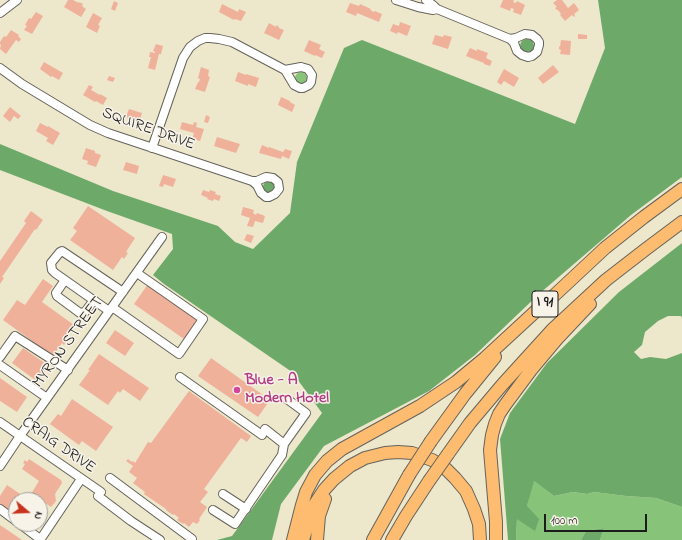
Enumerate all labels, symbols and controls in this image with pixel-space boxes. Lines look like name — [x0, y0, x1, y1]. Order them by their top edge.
street label: SQUIRE DRIVE — [99, 104, 197, 156]
road number: I 91 — [532, 291, 558, 317]
street label: MYRON STREET — [29, 294, 109, 392]
place label: Blue - A Modern Hotel — [245, 371, 329, 409]
marker: Blue - A Modern Hotel — [232, 385, 242, 395]
street label: CRAIG DRIVE — [17, 414, 99, 478]
north arrow — [8, 492, 48, 532]
scale bar — [546, 506, 649, 532]
text: N — [30, 509, 47, 522]
text: 100 m — [551, 512, 578, 530]

